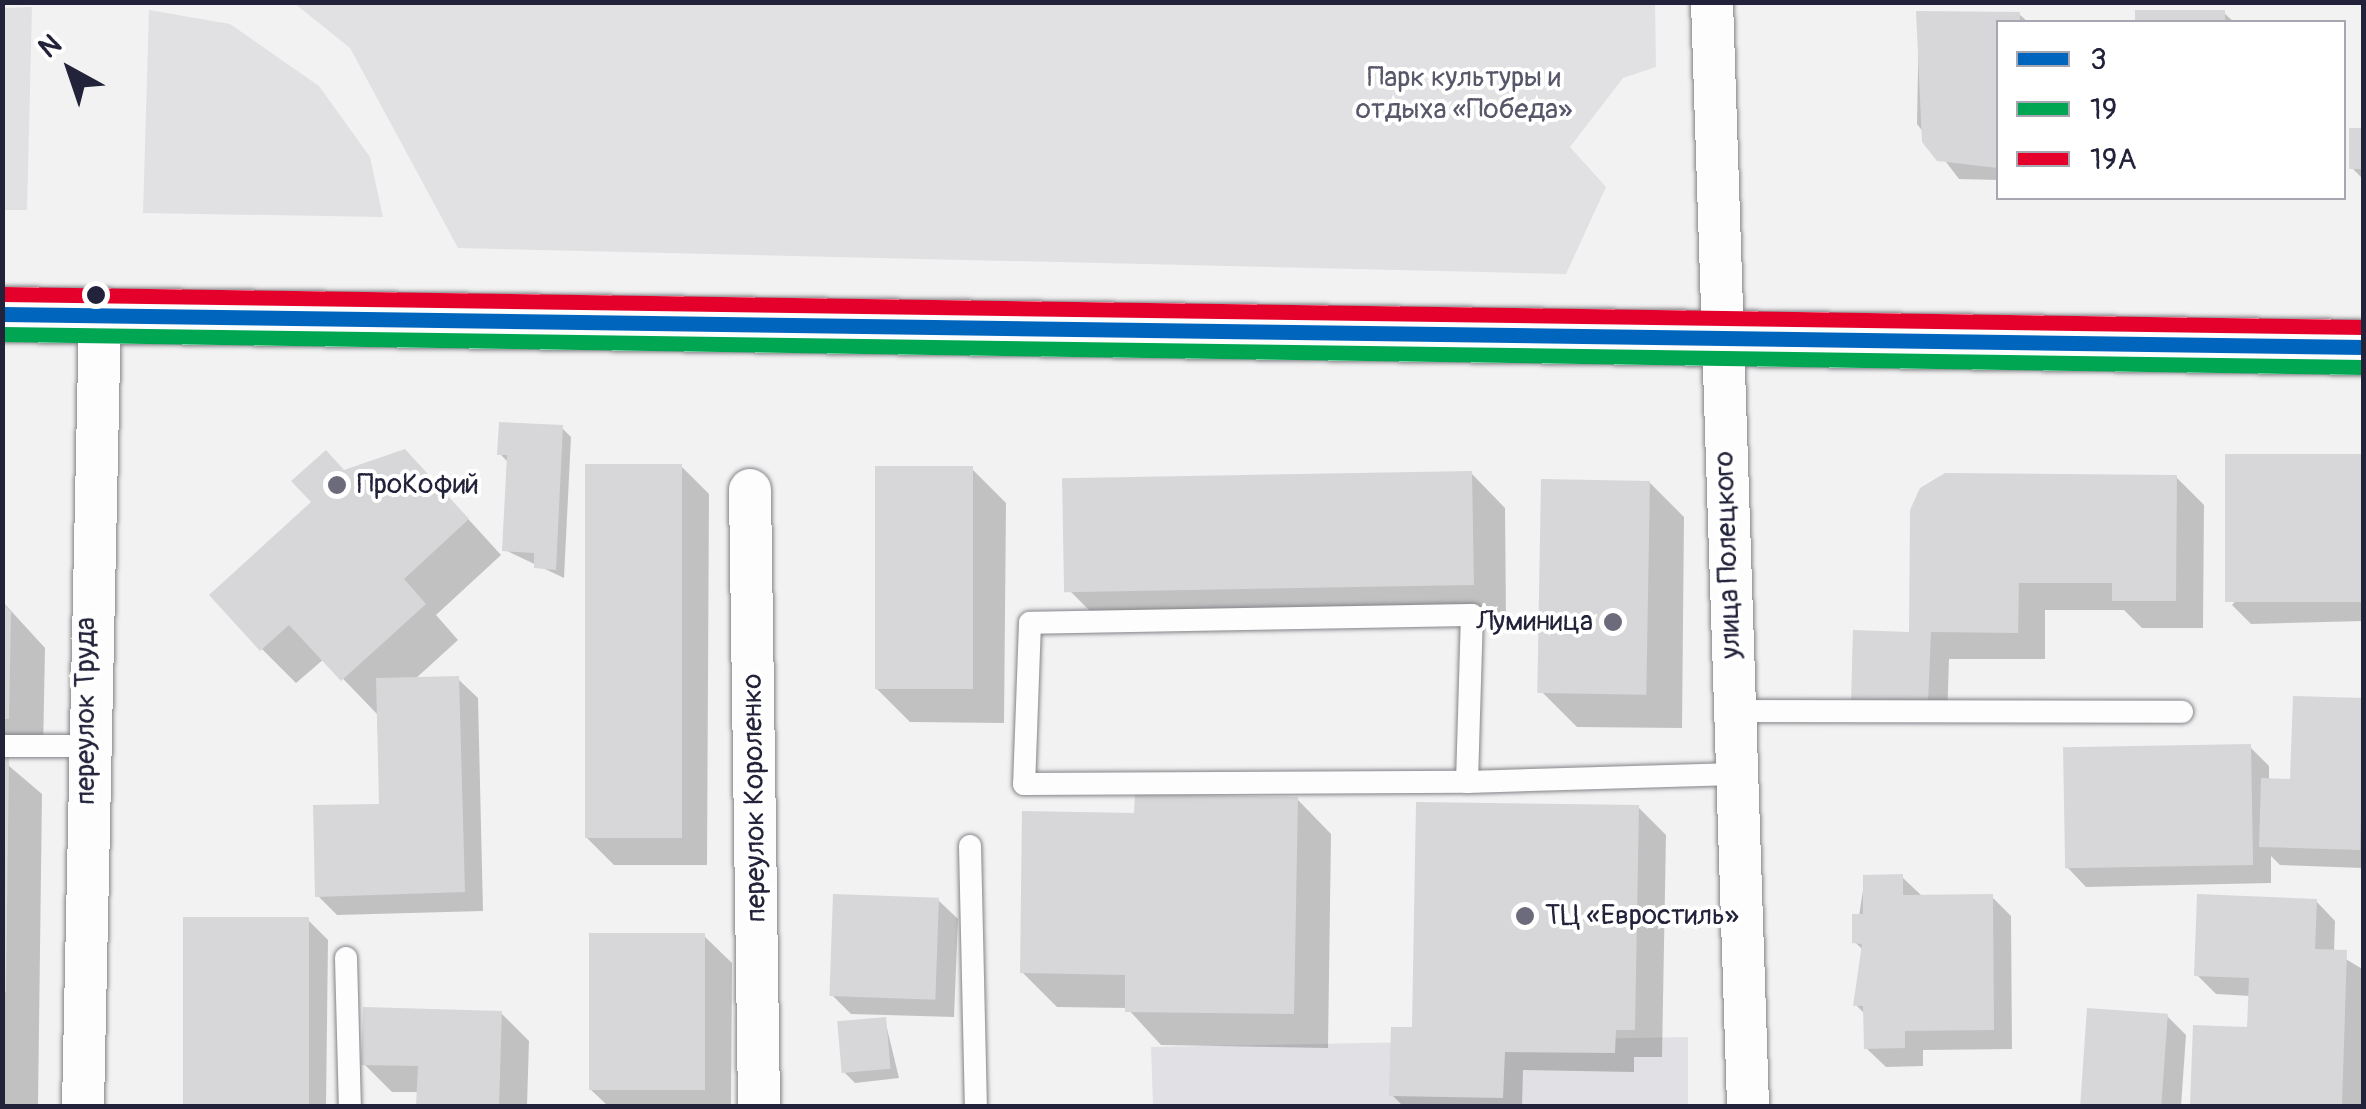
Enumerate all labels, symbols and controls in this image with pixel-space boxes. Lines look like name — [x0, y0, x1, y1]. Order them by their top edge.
north arrow — [20, 20, 120, 120]
legend — [1996, 20, 2346, 200]
text: N — [32, 27, 69, 66]
text: 3 — [2090, 41, 2107, 78]
park label: Парк культуры и отдыха «Победа» — [1356, 61, 1572, 127]
text: 19 — [2090, 91, 2117, 128]
text: 19А — [2090, 141, 2137, 178]
unlabelled marker — [86, 285, 106, 305]
street label: улица Полецкого — [1708, 451, 1748, 659]
place label: ПроКофий — [357, 468, 479, 502]
marker: ПроКофий — [326, 474, 348, 496]
place label: Луминица — [1476, 605, 1593, 639]
marker: Луминица — [1602, 611, 1624, 633]
street label: переулок Труда — [69, 617, 103, 805]
street label: переулок Короленко — [736, 673, 774, 923]
place label: ТЦ «Евростиль» — [1545, 899, 1739, 933]
marker: ТЦ «Евростиль» — [1514, 905, 1536, 927]

